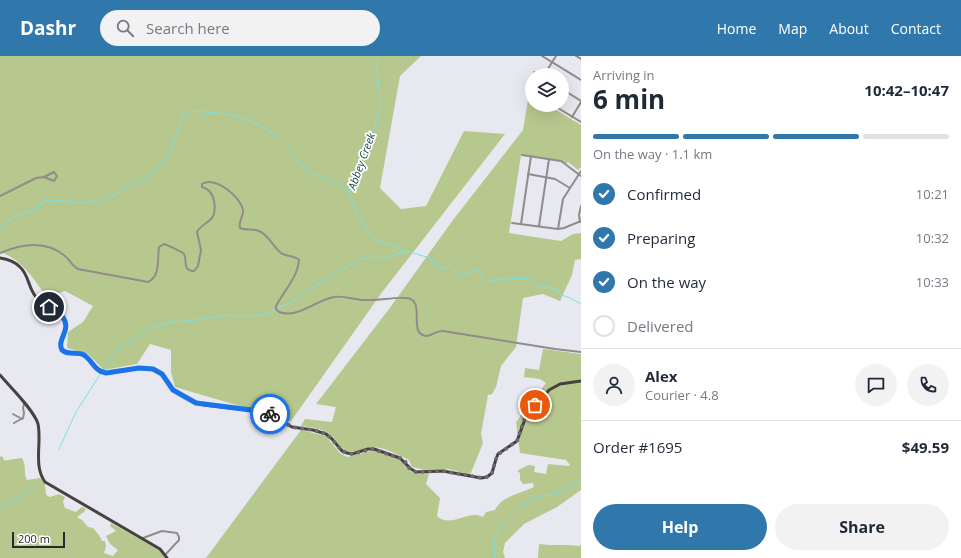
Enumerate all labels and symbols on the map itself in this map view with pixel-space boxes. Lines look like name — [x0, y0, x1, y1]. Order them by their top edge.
water label: Abbey Creek — [343, 130, 378, 192]
pin — [32, 290, 66, 324]
pin — [518, 388, 552, 422]
courier — [250, 394, 290, 434]
scale bar — [12, 530, 65, 549]

